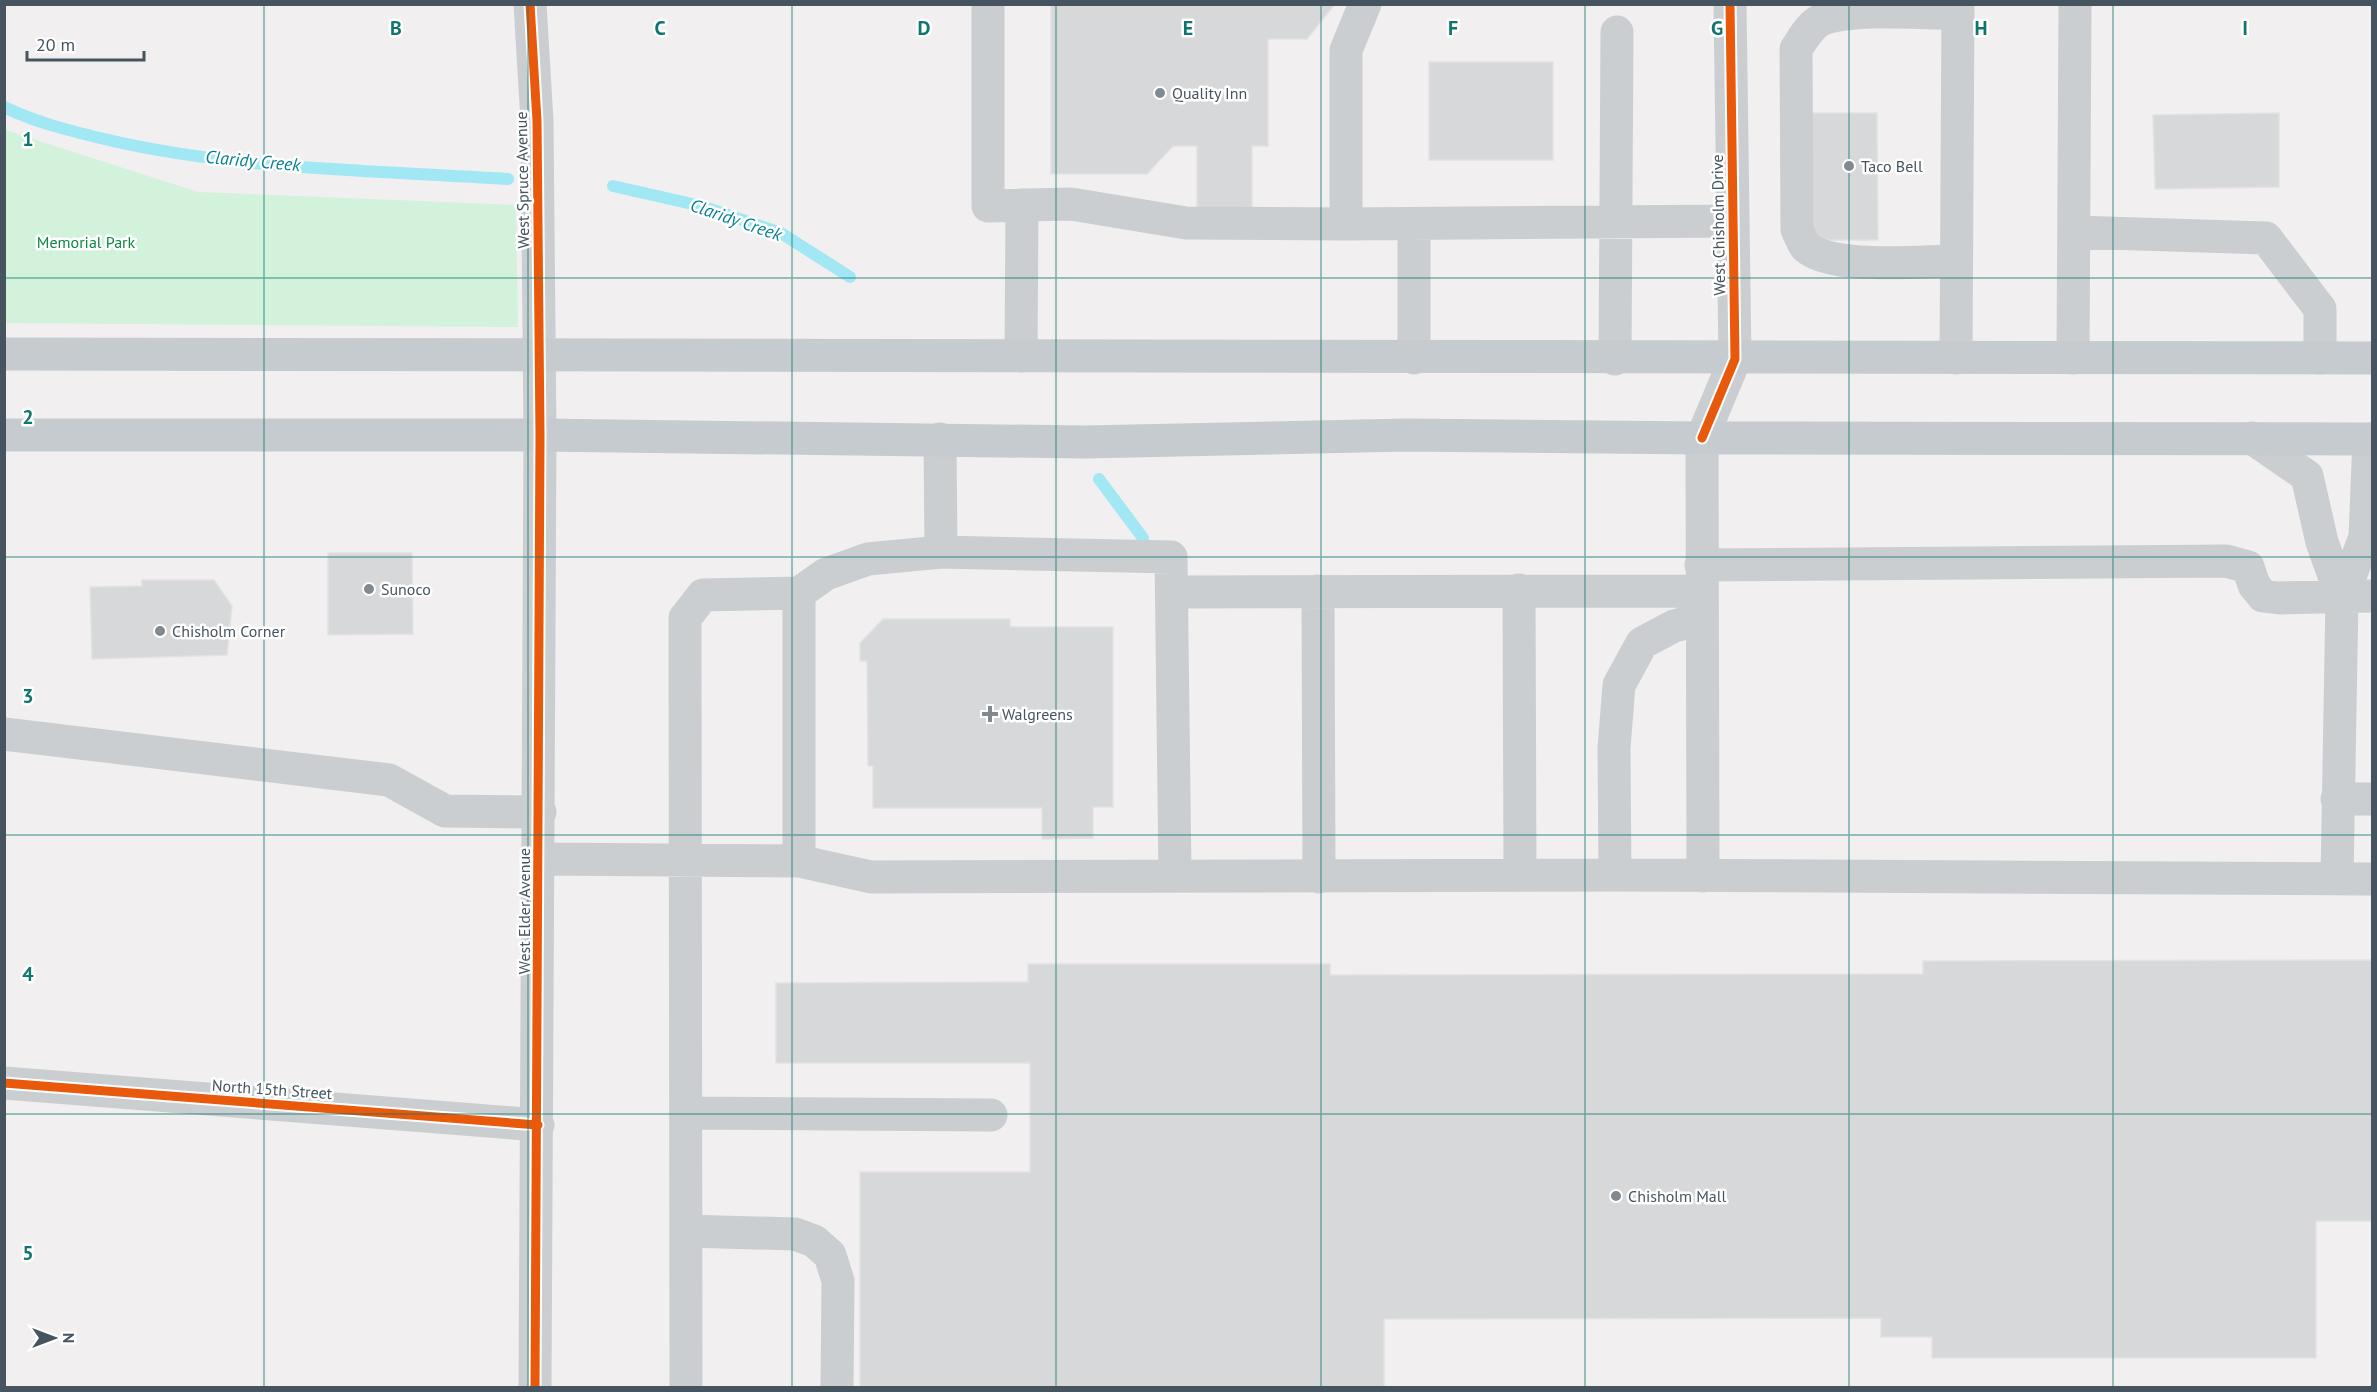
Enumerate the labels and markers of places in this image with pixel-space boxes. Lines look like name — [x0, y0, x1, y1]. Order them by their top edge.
place label: Quality Inn — [1172, 83, 1247, 103]
marker: Quality Inn — [1153, 86, 1167, 100]
place label: Taco Bell — [1861, 156, 1923, 176]
marker: Taco Bell — [1842, 159, 1856, 173]
place label: Sunoco — [381, 579, 431, 599]
marker: Sunoco — [362, 582, 376, 596]
place label: Chisholm Corner — [172, 621, 286, 641]
marker: Chisholm Corner — [153, 624, 167, 638]
place label: Walgreens — [1002, 704, 1073, 724]
marker: Walgreens — [983, 707, 997, 721]
place label: Chisholm Mall — [1628, 1186, 1726, 1206]
marker: Chisholm Mall — [1609, 1189, 1623, 1203]

